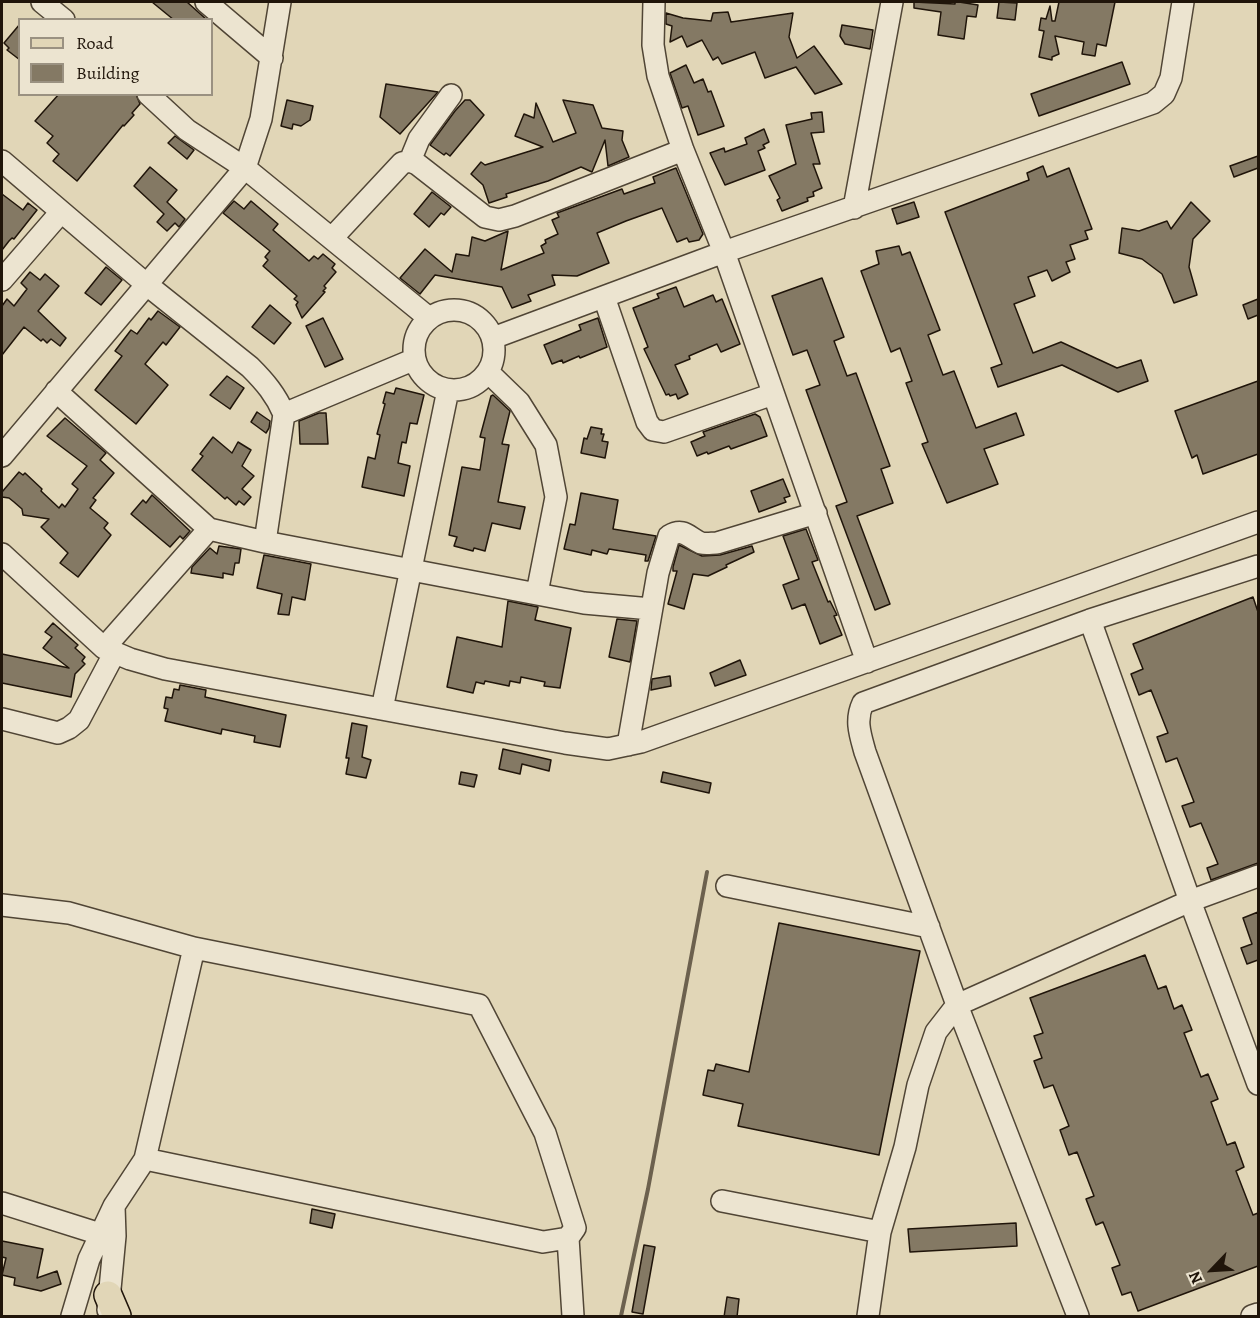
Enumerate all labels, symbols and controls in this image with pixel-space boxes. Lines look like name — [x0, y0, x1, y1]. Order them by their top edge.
legend — [18, 18, 213, 96]
text: Road — [76, 31, 113, 55]
text: Building — [76, 61, 140, 85]
north arrow — [1182, 1240, 1242, 1300]
text: N — [1183, 1268, 1208, 1288]

